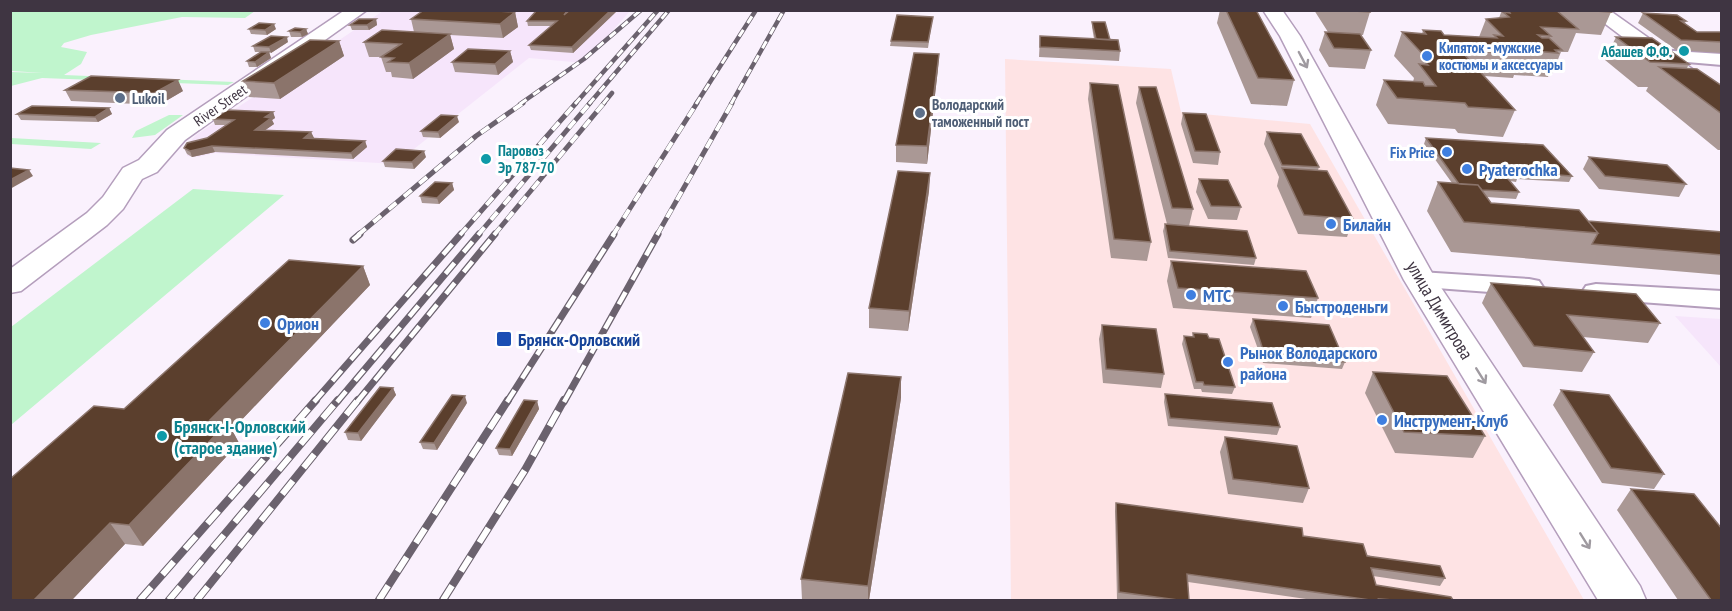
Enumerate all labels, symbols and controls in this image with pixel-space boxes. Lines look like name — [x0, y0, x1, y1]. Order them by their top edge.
place label: Кипяток - мужские костюмы и аксессуары — [1439, 38, 1563, 74]
place label: Абашев Ф.Ф. — [1600, 42, 1672, 61]
marker: Абашев Ф.Ф. — [1677, 44, 1691, 58]
marker: Кипяток - мужские костюмы и аксессуары — [1420, 49, 1434, 63]
one-way arrow — [1297, 51, 1309, 68]
street label: River Street — [190, 80, 250, 130]
place label: Lukoil — [132, 89, 165, 108]
marker: Lukoil — [113, 91, 127, 105]
place label: Володарский таможенный пост — [932, 95, 1030, 131]
marker: Володарский таможенный пост — [913, 106, 927, 120]
place label: Паровоз Эр 787-70 — [498, 141, 554, 177]
place label: Fix Price — [1390, 143, 1435, 162]
marker: Fix Price — [1440, 145, 1454, 159]
marker: Паровоз Эр 787-70 — [479, 152, 493, 166]
place label: Pyaterochka — [1479, 158, 1558, 181]
marker: Pyaterochka — [1460, 162, 1474, 176]
place label: Билайн — [1343, 213, 1391, 236]
marker: Билайн — [1324, 217, 1338, 231]
street label: улица Димитрова — [1402, 256, 1478, 364]
place label: МТС — [1203, 284, 1231, 307]
marker: МТС — [1184, 288, 1198, 302]
place label: Быстроденьги — [1295, 295, 1388, 318]
marker: Быстроденьги — [1276, 299, 1290, 313]
place label: Орион — [277, 312, 319, 335]
marker: Орион — [258, 316, 272, 330]
place label: Брянск-Орловский — [518, 328, 640, 351]
marker: Брянск-Орловский — [495, 330, 513, 348]
place label: Рынок Володарского района — [1240, 341, 1378, 385]
marker: Рынок Володарского района — [1221, 355, 1235, 369]
one-way arrow — [1476, 367, 1488, 384]
place label: Инструмент-Клуб — [1394, 409, 1508, 432]
marker: Инструмент-Клуб — [1375, 413, 1389, 427]
place label: Брянск-I-Орловский (старое здание) — [174, 415, 306, 459]
marker: Брянск-I-Орловский (старое здание) — [155, 429, 169, 443]
one-way arrow — [1580, 532, 1592, 549]

